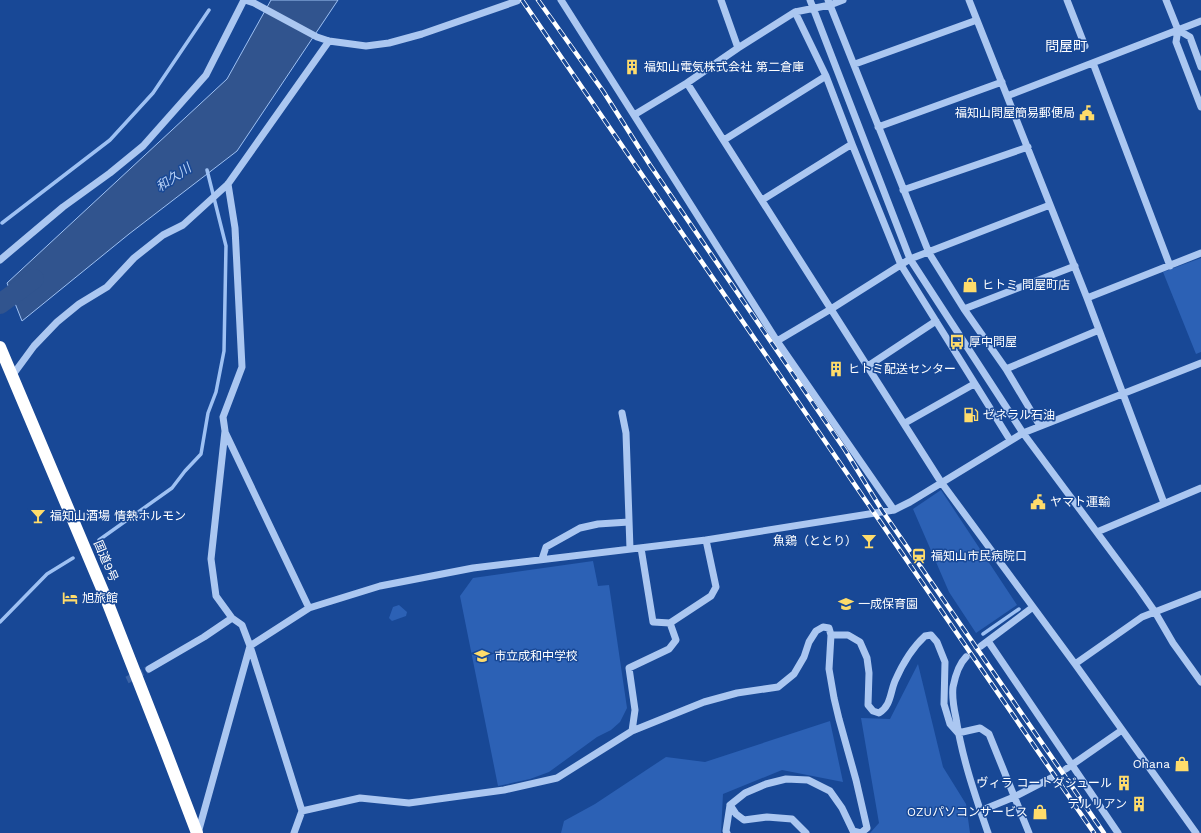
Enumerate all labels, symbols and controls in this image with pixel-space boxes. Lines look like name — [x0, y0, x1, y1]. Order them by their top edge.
district label: 問屋町 — [1045, 38, 1087, 54]
building icon: 福知山電気株式会社 第二倉庫 — [623, 58, 641, 76]
place label: 福知山電気株式会社 第二倉庫 — [644, 60, 804, 74]
public building icon: 福知山問屋簡易郵便局 — [1078, 104, 1096, 122]
place label: 福知山問屋簡易郵便局 — [955, 106, 1075, 120]
water label: 和久川 — [153, 159, 195, 195]
shop icon: ヒトミ 問屋町店 — [961, 276, 979, 294]
place label: ヒトミ 問屋町店 — [982, 278, 1070, 292]
bus stop icon: 厚中問屋 — [948, 333, 966, 351]
place label: 厚中問屋 — [969, 335, 1017, 349]
building icon: ヒトミ配送センター — [827, 360, 845, 378]
place label: ヒトミ配送センター — [848, 362, 956, 376]
fuel station icon: ゼネラル石油 — [962, 406, 980, 424]
place label: ゼネラル石油 — [983, 408, 1055, 422]
public building icon: ヤマト運輸 — [1029, 493, 1047, 511]
place label: ヤマト運輸 — [1050, 495, 1110, 509]
bar icon: 福知山酒場 情熱ホルモン — [29, 507, 47, 525]
place label: 福知山酒場 情熱ホルモン — [50, 509, 186, 523]
bar icon: 魚鶏（ととり） — [860, 532, 878, 550]
place label: 魚鶏（ととり） — [773, 534, 857, 548]
street label: 国道9号 — [91, 538, 121, 584]
station icon: 福知山市民病院口 — [910, 547, 928, 565]
place label: 福知山市民病院口 — [931, 549, 1027, 563]
hotel icon: 旭旅館 — [61, 589, 79, 607]
place label: 旭旅館 — [82, 591, 118, 605]
school or university icon: 一成保育園 — [837, 595, 855, 613]
place label: 一成保育園 — [858, 597, 918, 611]
school or university icon: 市立成和中学校 — [473, 647, 491, 665]
place label: 市立成和中学校 — [494, 649, 578, 663]
shop icon: Ohana — [1173, 755, 1191, 773]
place label: Ohana — [1133, 757, 1170, 771]
building icon: ヴィラ コートダジュール — [1115, 774, 1133, 792]
place label: ヴィラ コートダジュール — [977, 776, 1112, 790]
building icon: テルリアン — [1130, 795, 1148, 813]
place label: テルリアン — [1067, 797, 1127, 811]
shop icon: OZUパソコンサービス — [1031, 803, 1049, 821]
place label: OZUパソコンサービス — [907, 805, 1028, 819]

